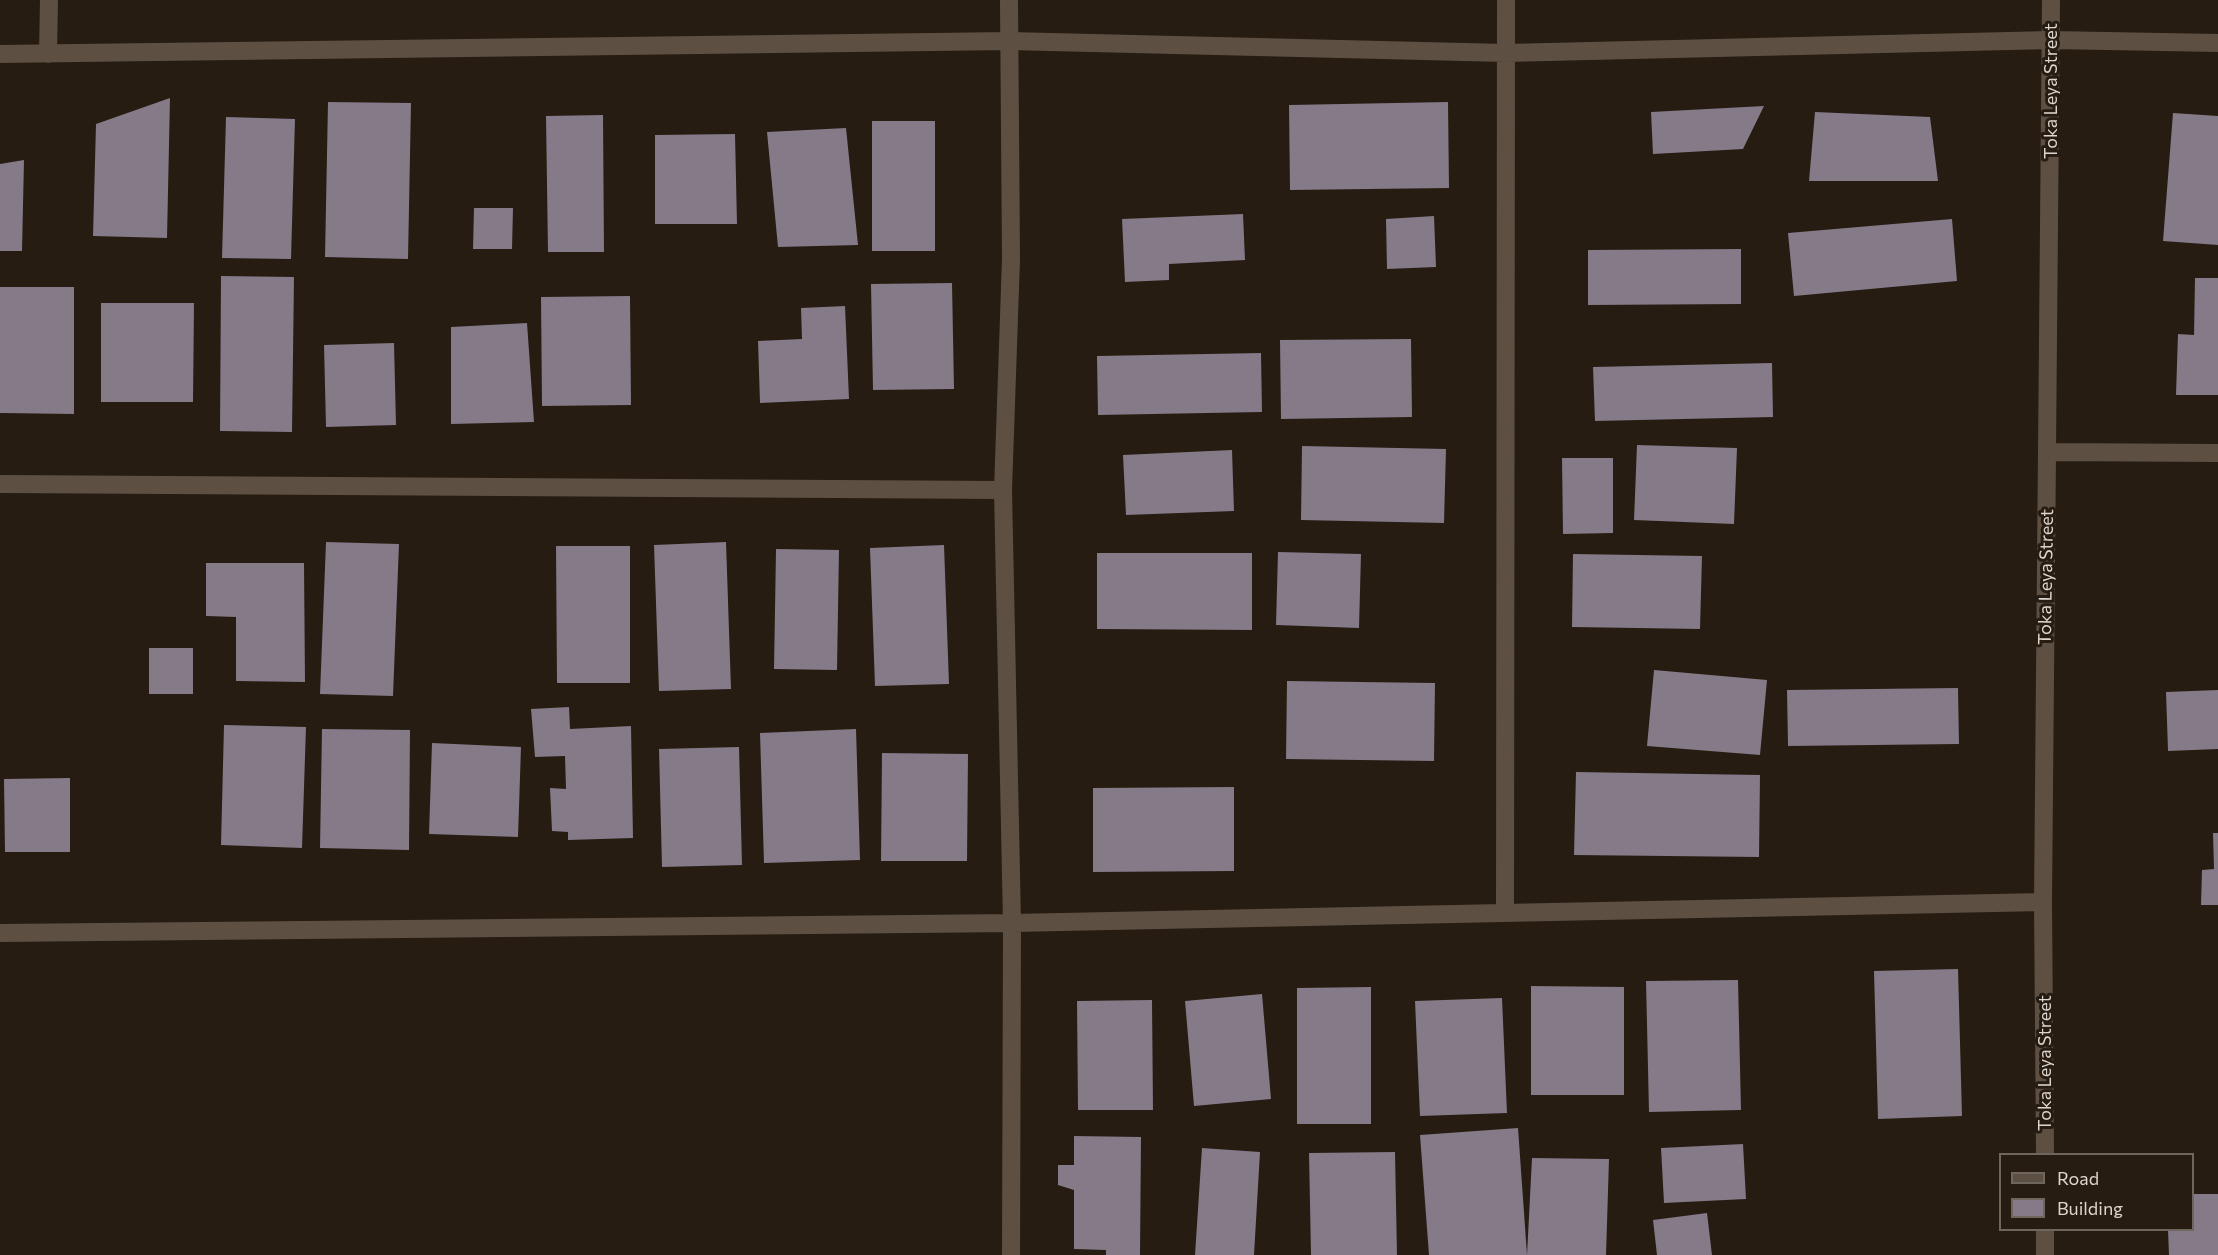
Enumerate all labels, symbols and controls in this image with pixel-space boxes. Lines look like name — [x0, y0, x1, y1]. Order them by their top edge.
street label: Toka Leya Street — [2040, 23, 2062, 159]
street label: Toka Leya Street — [2034, 509, 2058, 645]
street label: Toka Leya Street — [2034, 995, 2056, 1131]
legend — [1999, 1153, 2194, 1231]
text: Road — [2057, 1167, 2099, 1189]
text: Building — [2057, 1197, 2123, 1219]

